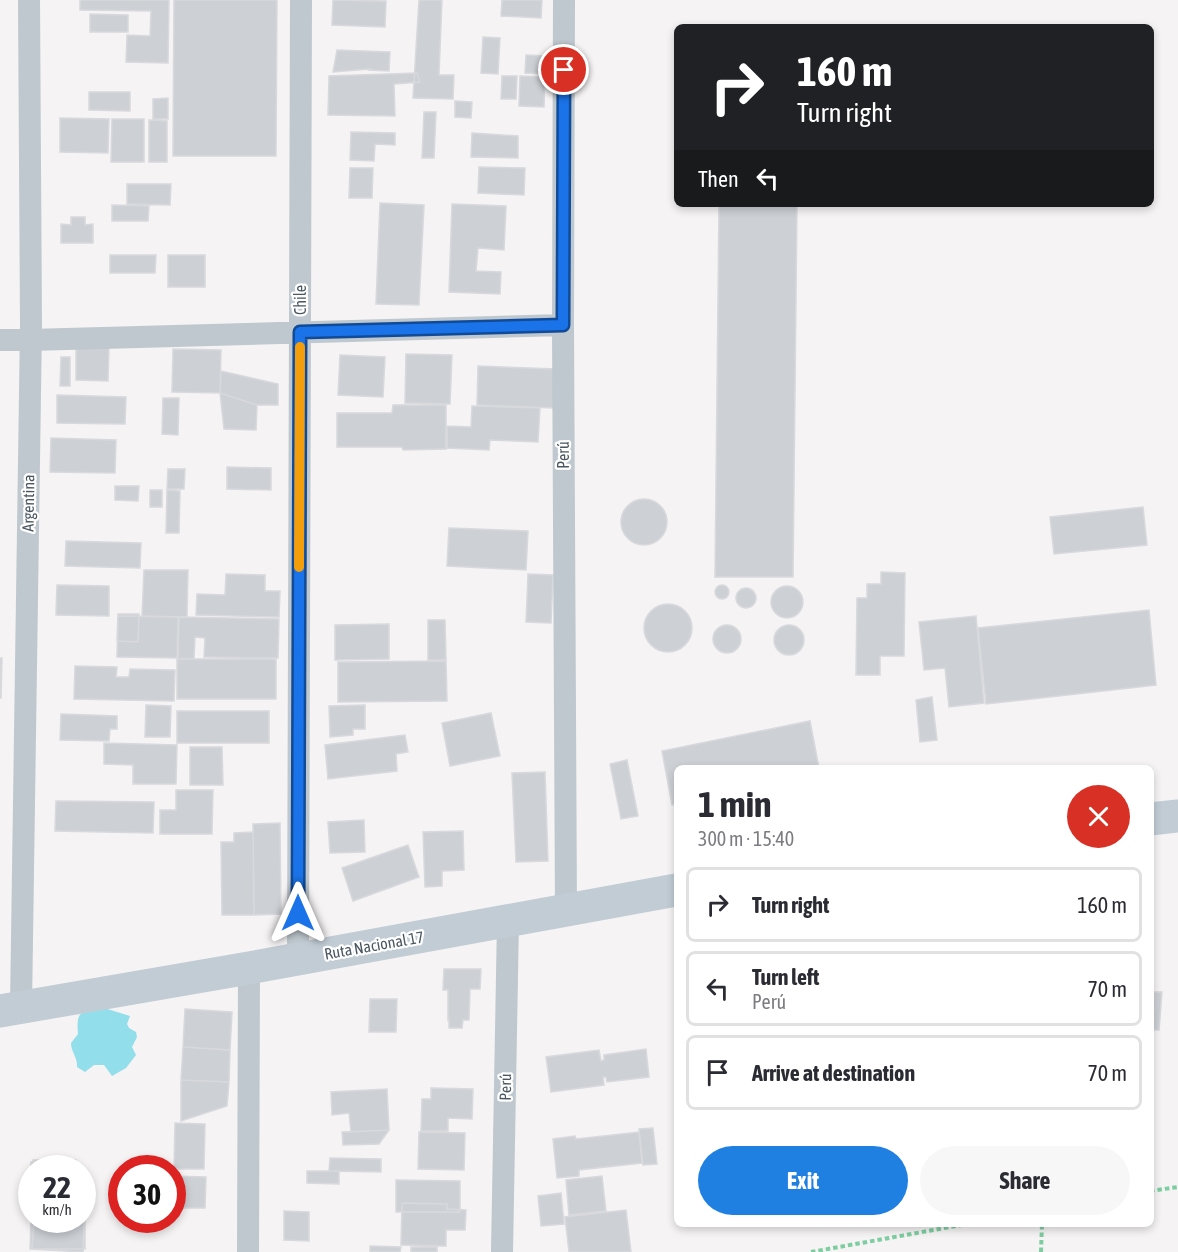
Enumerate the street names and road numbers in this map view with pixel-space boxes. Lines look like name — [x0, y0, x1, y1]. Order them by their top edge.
street label: Chile — [291, 285, 309, 315]
street label: Perú — [554, 441, 572, 469]
street label: Argentina — [19, 474, 38, 532]
street label: Ruta Nacional 17 — [323, 927, 425, 963]
street label: Perú — [496, 1073, 514, 1101]

